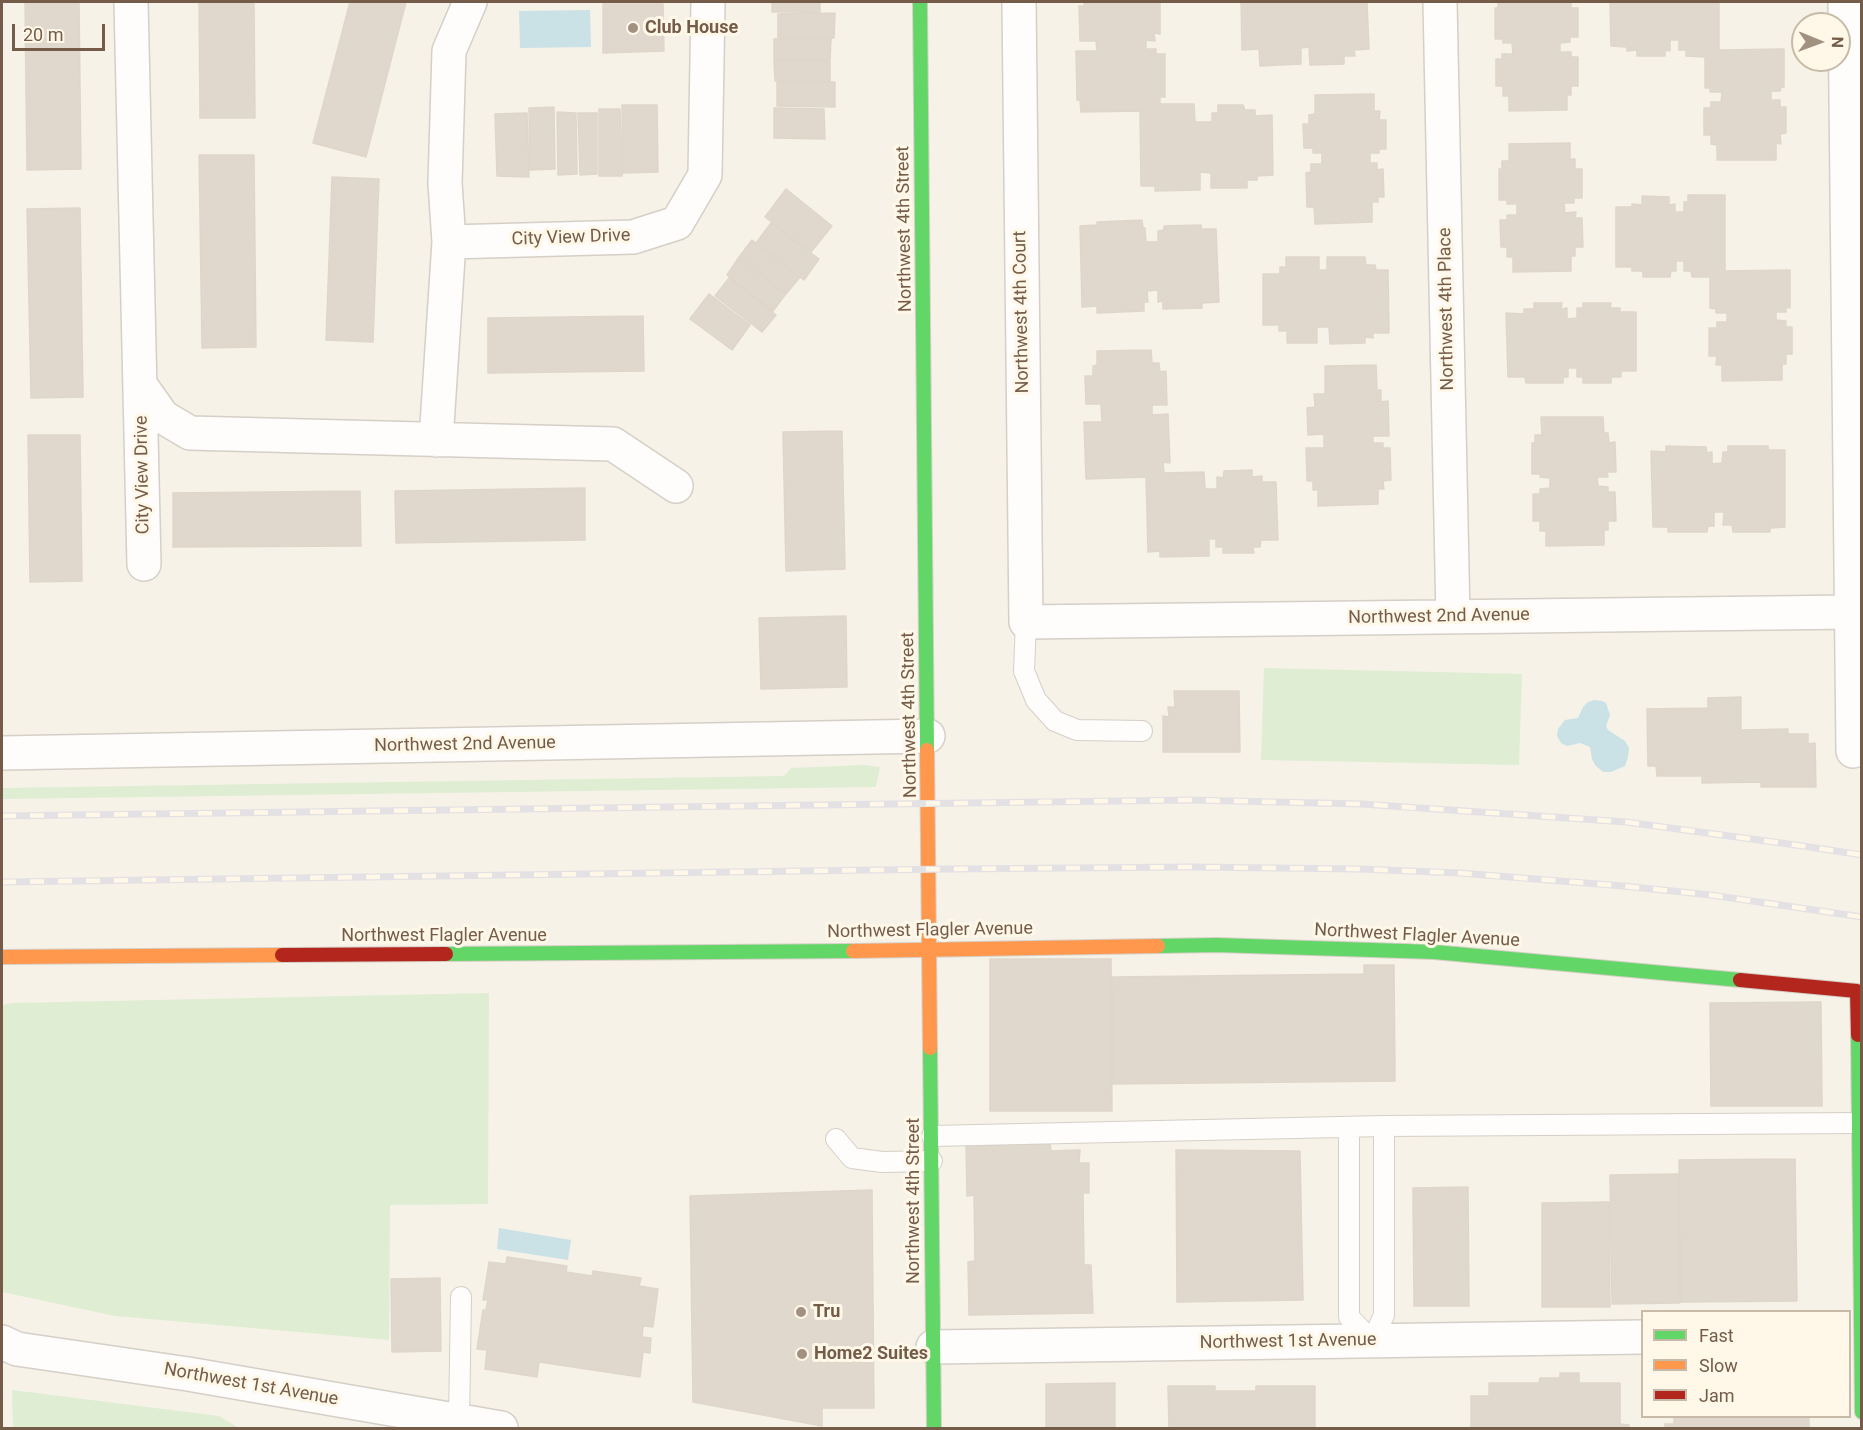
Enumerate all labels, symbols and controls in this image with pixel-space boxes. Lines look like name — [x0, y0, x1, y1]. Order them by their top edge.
scale bar — [15, 12, 108, 50]
north arrow — [1791, 12, 1851, 72]
place label: Club House — [645, 17, 738, 39]
marker: Club House — [626, 21, 640, 35]
text: 20 m — [23, 24, 63, 45]
text: N — [1828, 36, 1847, 48]
street label: Northwest 4th Street — [893, 146, 917, 312]
street label: City View Drive — [511, 225, 631, 251]
street label: Northwest 4th Place — [1435, 227, 1459, 391]
street label: Northwest 4th Court — [1010, 230, 1034, 394]
street label: City View Drive — [131, 415, 155, 535]
street label: Northwest 2nd Avenue — [1348, 605, 1530, 629]
street label: Northwest 4th Street — [898, 632, 922, 798]
street label: Northwest 2nd Avenue — [374, 733, 556, 757]
street label: Northwest Flagler Avenue — [827, 918, 1033, 944]
street label: Northwest Flagler Avenue — [1314, 920, 1520, 952]
street label: Northwest Flagler Avenue — [341, 925, 547, 947]
street label: Northwest 4th Street — [903, 1118, 925, 1284]
place label: Tru — [813, 1301, 840, 1323]
marker: Tru — [794, 1305, 808, 1319]
legend — [1641, 1310, 1851, 1418]
text: Fast — [1699, 1325, 1734, 1346]
street label: Northwest 1st Avenue — [1199, 1330, 1377, 1354]
place label: Home2 Suites — [814, 1343, 928, 1365]
marker: Home2 Suites — [795, 1347, 809, 1361]
text: Slow — [1699, 1355, 1738, 1376]
street label: Northwest 1st Avenue — [162, 1359, 340, 1411]
text: Jam — [1699, 1385, 1735, 1406]

